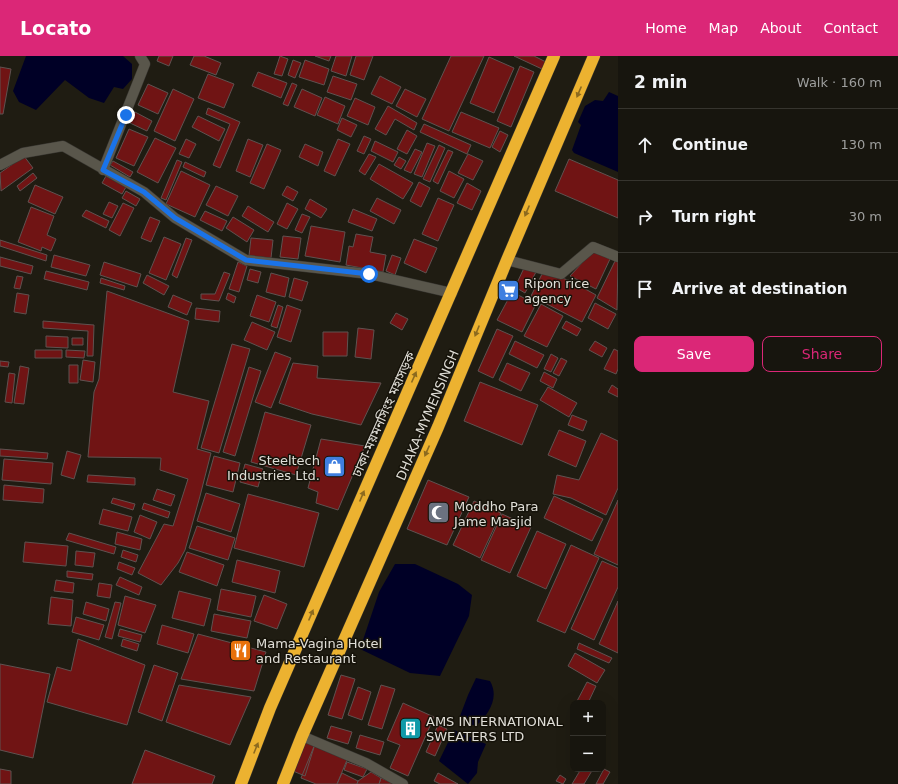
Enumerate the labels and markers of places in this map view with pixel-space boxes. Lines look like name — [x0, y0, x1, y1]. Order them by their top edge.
place label: Ripon rice agency — [524, 276, 589, 306]
supermarket icon: Ripon rice agency — [496, 277, 522, 303]
place label: Steeltech Industries Ltd. — [227, 453, 320, 483]
shop icon: Steeltech Industries Ltd. — [322, 454, 348, 480]
place label: Moddho Para Jame Masjid — [453, 499, 539, 529]
mosque icon: Moddho Para Jame Masjid — [425, 500, 451, 526]
place label: Mama-Vagina Hotel and Restaurant — [256, 636, 382, 666]
restaurant icon: Mama-Vagina Hotel and Restaurant — [228, 637, 254, 663]
place label: AMS INTERNATIONAL SWEATERS LTD — [426, 714, 563, 744]
building icon: AMS INTERNATIONAL SWEATERS LTD — [398, 715, 424, 741]

